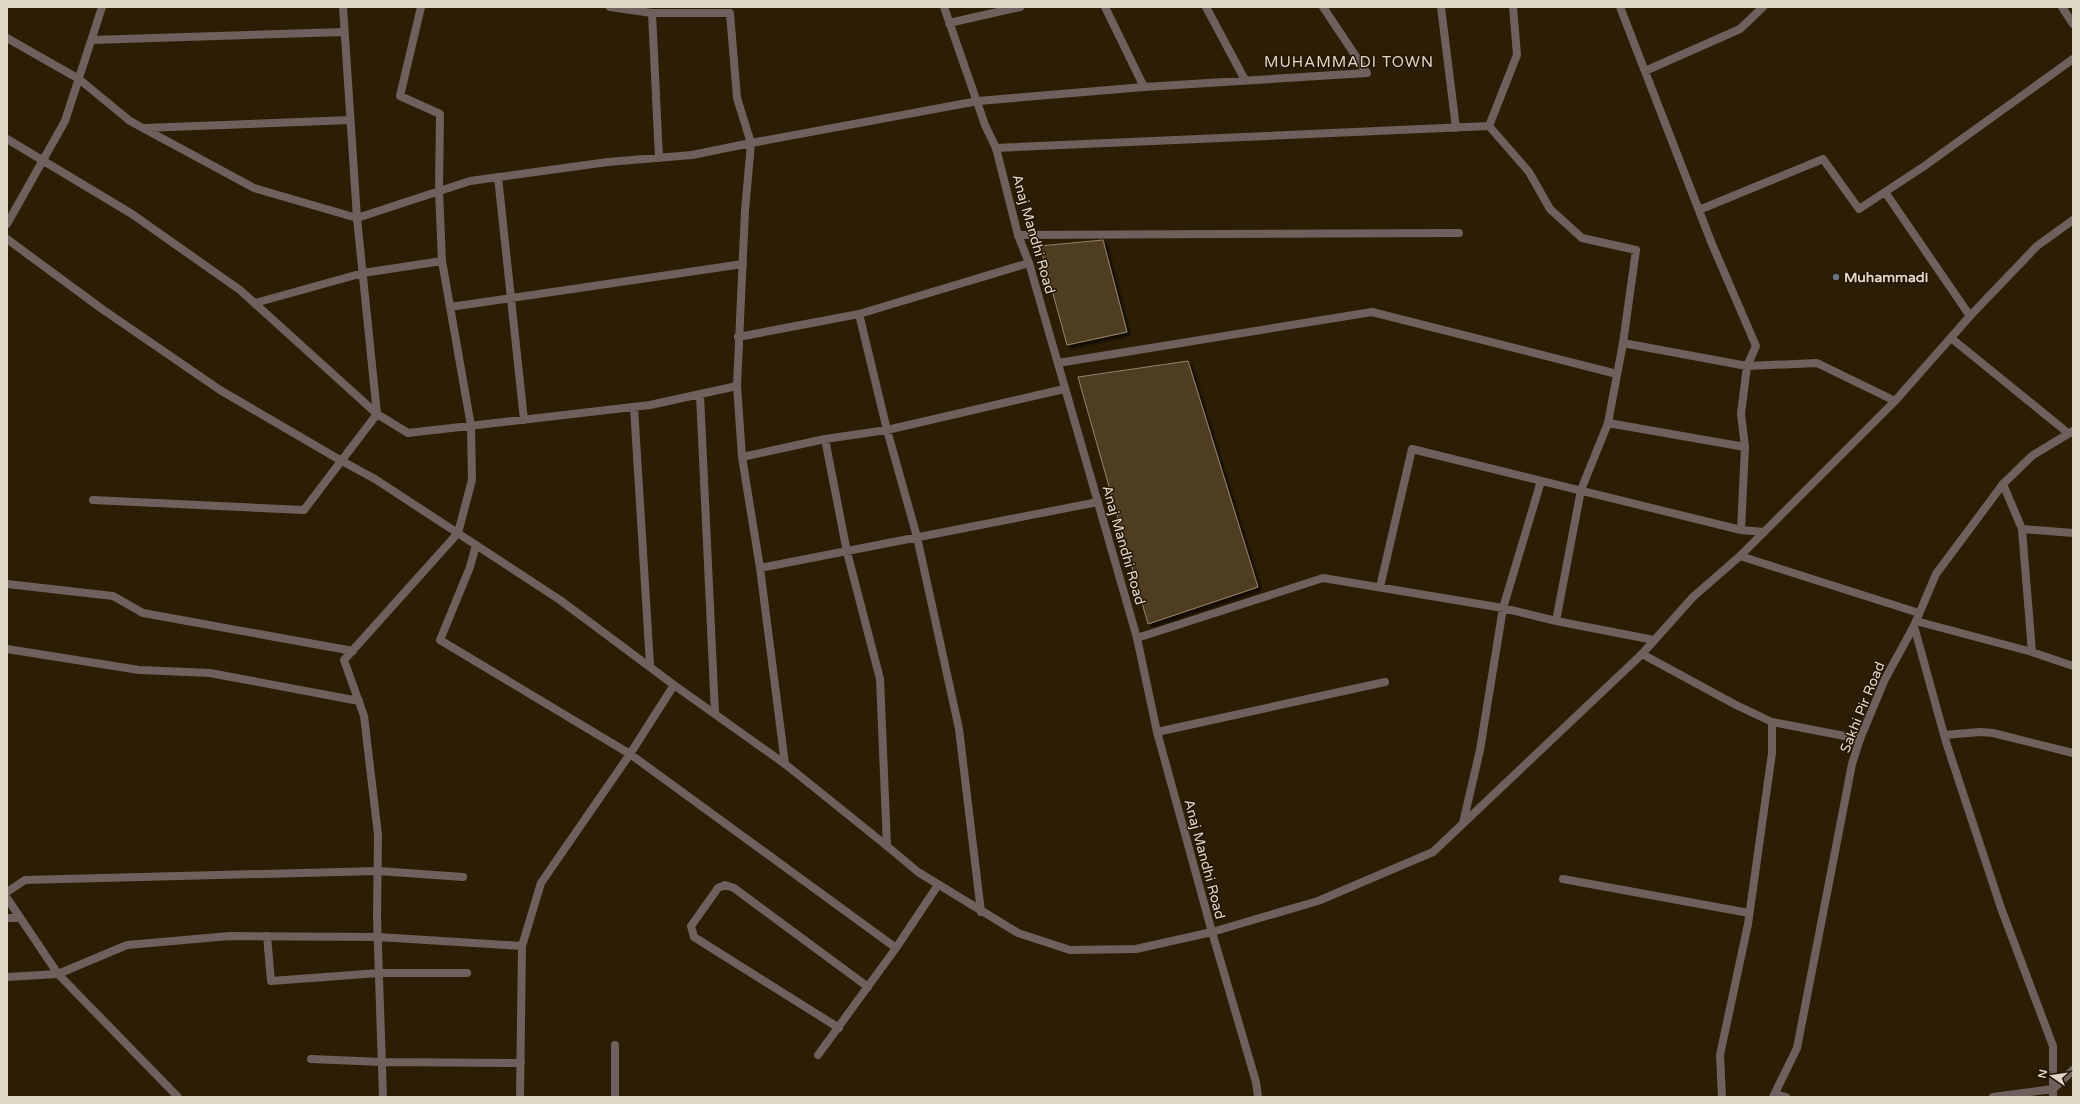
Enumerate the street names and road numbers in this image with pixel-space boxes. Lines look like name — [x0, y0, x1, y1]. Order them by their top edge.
street label: Anaj Mandhi Road — [1008, 172, 1059, 296]
street label: Anaj Mandhi Road — [1098, 483, 1149, 607]
street label: Sakhi Pir Road — [1836, 659, 1888, 755]
street label: Anaj Mandhi Road — [1180, 797, 1229, 921]

